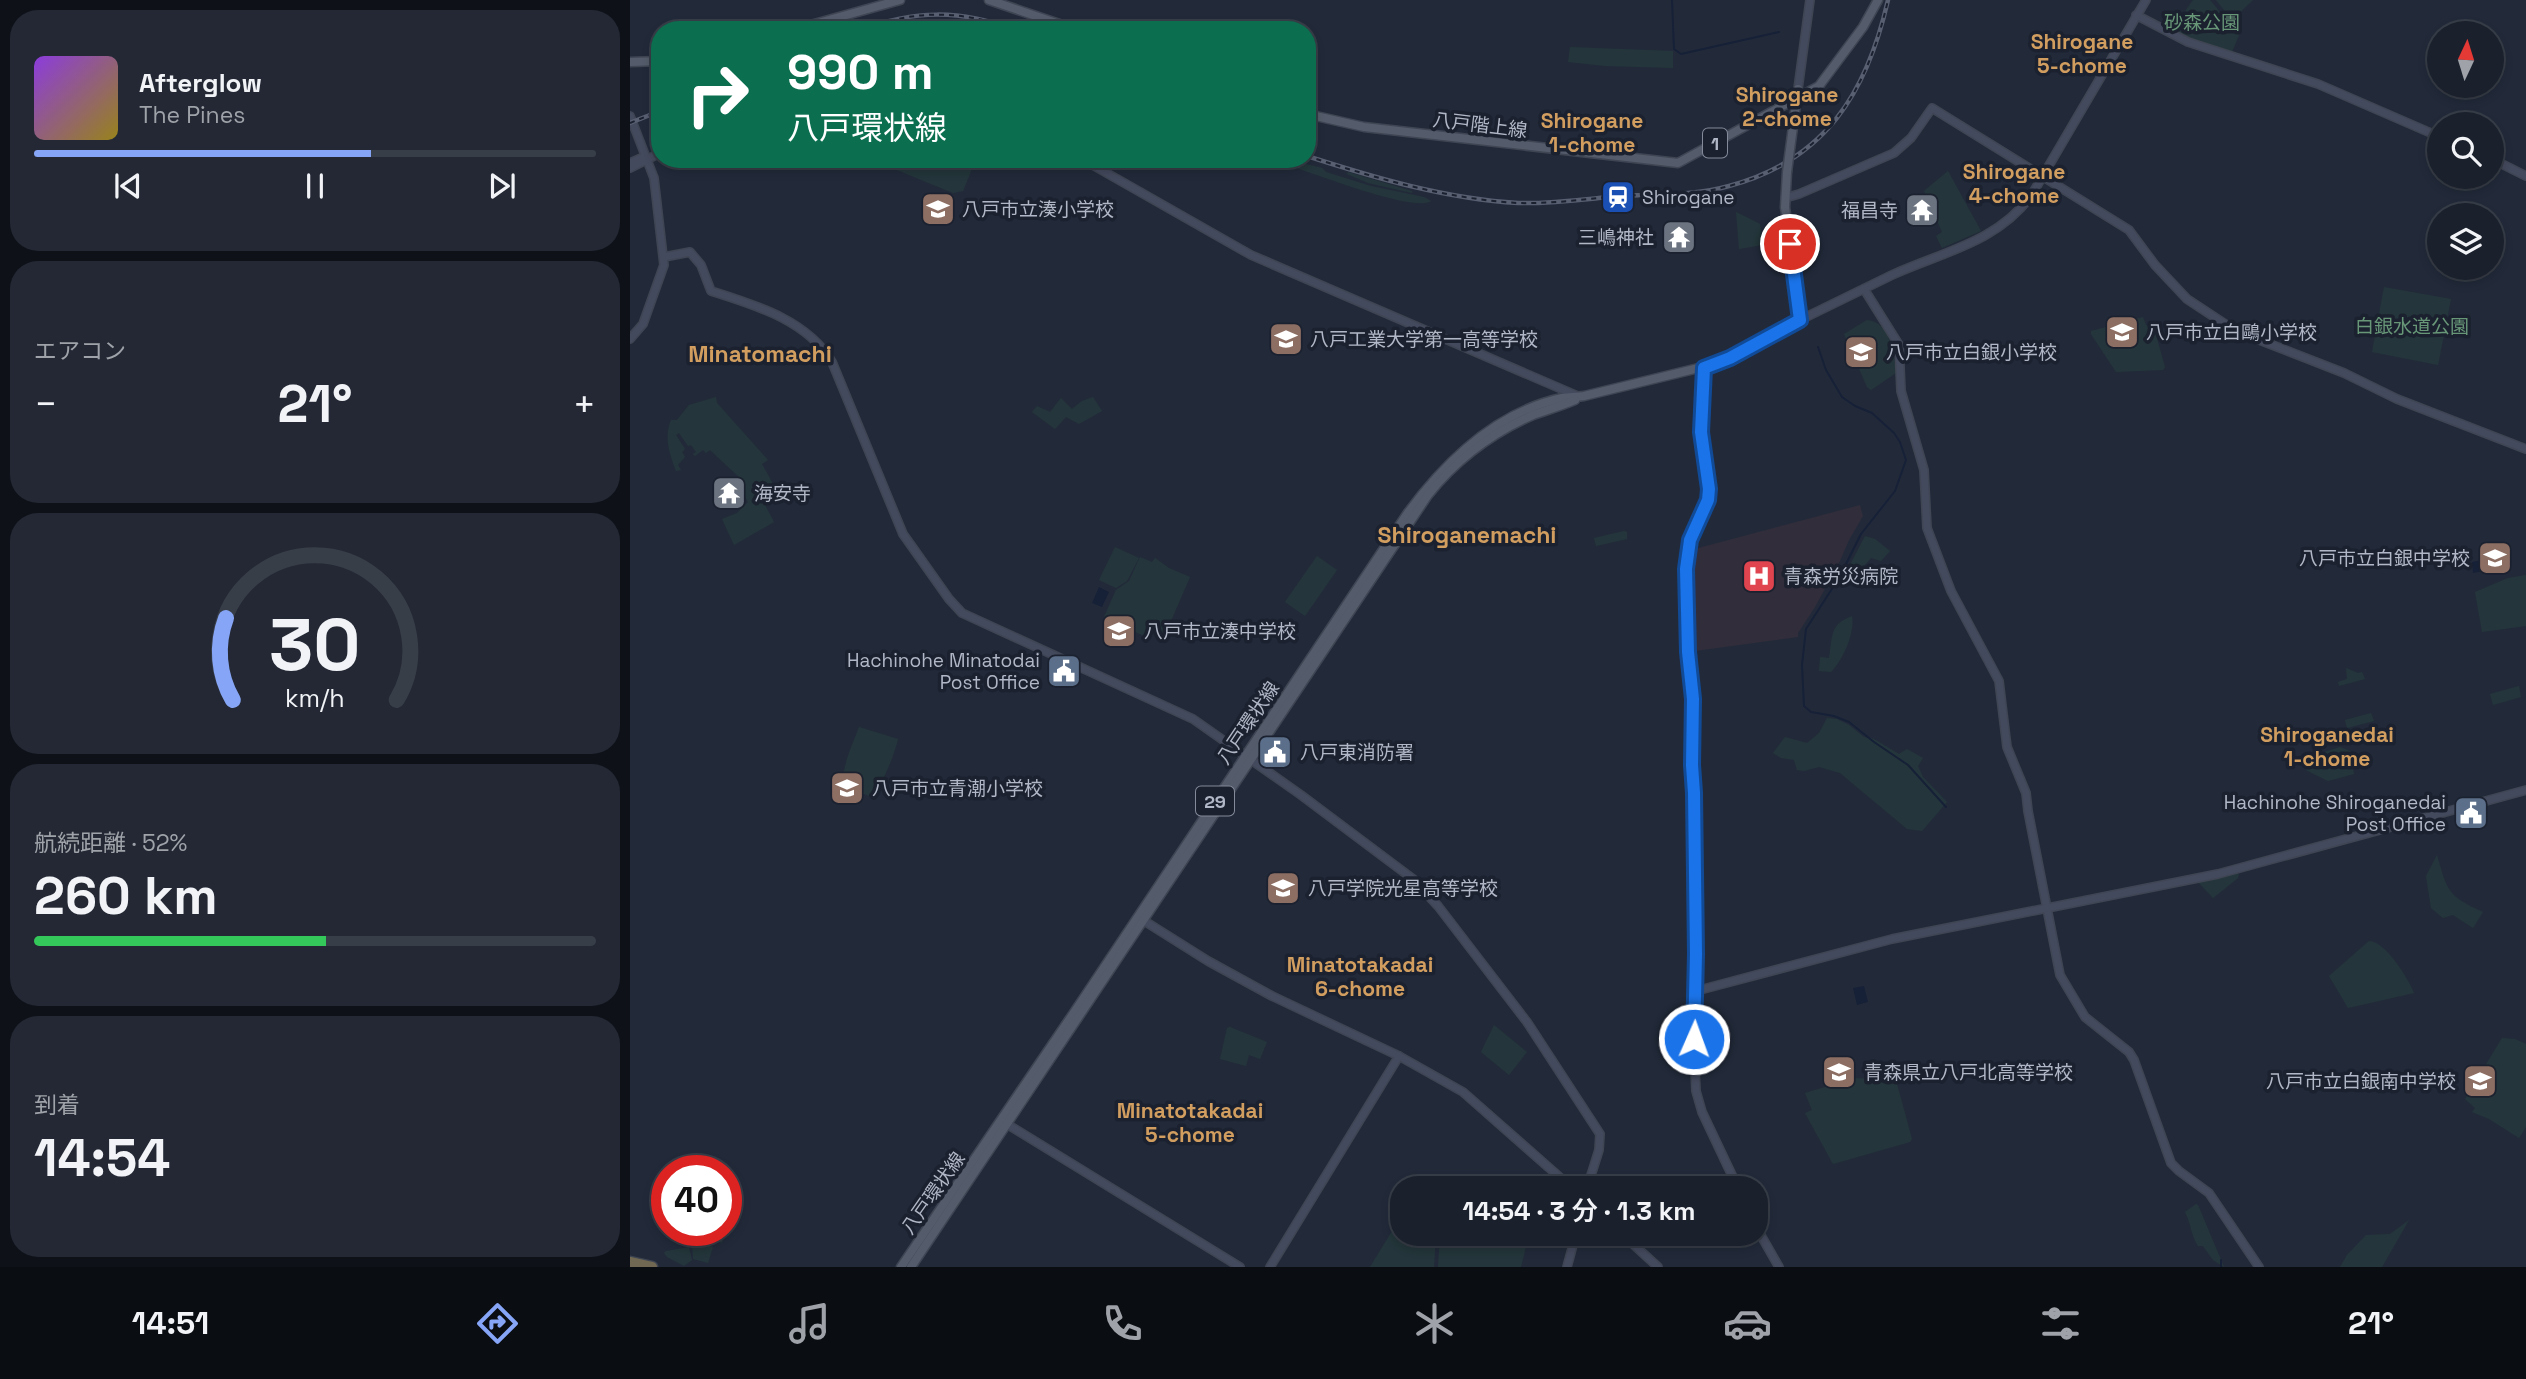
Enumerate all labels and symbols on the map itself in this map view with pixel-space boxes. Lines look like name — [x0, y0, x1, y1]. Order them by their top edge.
park label: 砂森公園 — [2164, 10, 2240, 35]
north arrow — [2427, 21, 2504, 98]
district label: Shirogane 5-chome — [2031, 28, 2133, 79]
district label: Shirogane 2-chome — [1736, 81, 1838, 132]
street label: 八戸階上線 — [1431, 107, 1529, 143]
district label: Shirogane 1-chome — [1541, 107, 1643, 158]
road number: 1 — [1703, 128, 1727, 158]
district label: Shirogane 4-chome — [1963, 158, 2065, 209]
station icon: Shirogane — [1599, 178, 1637, 216]
place label: Shirogane — [1642, 185, 1735, 210]
school or university icon: 八戸市立湊小学校 — [919, 190, 957, 228]
temple icon: 福昌寺 — [1903, 191, 1941, 229]
place label: 八戸市立湊小学校 — [962, 197, 1114, 222]
place label: 福昌寺 — [1841, 198, 1898, 223]
pin — [1760, 214, 1820, 274]
temple icon: 三嶋神社 — [1660, 218, 1698, 256]
place label: 三嶋神社 — [1578, 225, 1654, 250]
school or university icon: 八戸市立白鷗小学校 — [2103, 313, 2141, 351]
park label: 白銀水道公園 — [2355, 314, 2469, 339]
school or university icon: 八戸工業大学第一高等学校 — [1267, 320, 1305, 358]
place label: 八戸市立白鷗小学校 — [2146, 320, 2317, 345]
place label: 八戸工業大学第一高等学校 — [1310, 327, 1538, 352]
school or university icon: 八戸市立白銀小学校 — [1842, 333, 1880, 371]
district label: Minatomachi — [688, 339, 832, 369]
place label: 八戸市立白銀小学校 — [1886, 340, 2057, 365]
temple icon: 海安寺 — [710, 474, 748, 512]
place label: 海安寺 — [754, 481, 811, 506]
district label: Shiroganemachi — [1378, 520, 1556, 550]
school or university icon: 八戸市立白銀中学校 — [2476, 539, 2514, 577]
place label: 八戸市立白銀中学校 — [2299, 546, 2470, 571]
hospital icon: 青森労災病院 — [1740, 557, 1778, 595]
place label: 青森労災病院 — [1784, 564, 1898, 589]
school or university icon: 八戸市立湊中学校 — [1100, 612, 1138, 650]
place label: 八戸市立湊中学校 — [1144, 619, 1296, 644]
place label: Hachinohe Minatodai Post Office — [847, 648, 1040, 695]
public building icon: Hachinohe Minatodai Post Office — [1045, 652, 1083, 690]
street label: 八戸環状線 — [1211, 677, 1285, 769]
district label: Shiroganedai 1-chome — [2260, 721, 2394, 772]
public building icon: 八戸東消防署 — [1256, 733, 1294, 771]
place label: 八戸東消防署 — [1300, 740, 1414, 765]
school or university icon: 八戸市立青潮小学校 — [828, 769, 866, 807]
place label: 八戸市立青潮小学校 — [872, 776, 1043, 801]
road number: 29 — [1196, 786, 1234, 816]
place label: Hachinohe Shiroganedai Post Office — [2224, 790, 2446, 837]
public building icon: Hachinohe Shiroganedai Post Office — [2452, 794, 2490, 832]
school or university icon: 八戸学院光星高等学校 — [1264, 869, 1302, 907]
place label: 八戸学院光星高等学校 — [1308, 876, 1498, 901]
district label: Minatotakadai 6-chome — [1287, 951, 1433, 1002]
position arrow — [1657, 1002, 1731, 1076]
school or university icon: 青森県立八戸北高等学校 — [1820, 1053, 1858, 1091]
place label: 青森県立八戸北高等学校 — [1864, 1060, 2073, 1085]
school or university icon: 八戸市立白銀南中学校 — [2461, 1062, 2499, 1100]
place label: 八戸市立白銀南中学校 — [2266, 1069, 2456, 1094]
district label: Minatotakadai 5-chome — [1117, 1097, 1263, 1148]
street label: 八戸環状線 — [896, 1147, 970, 1239]
speed limit sign: 40 — [651, 1155, 742, 1246]

